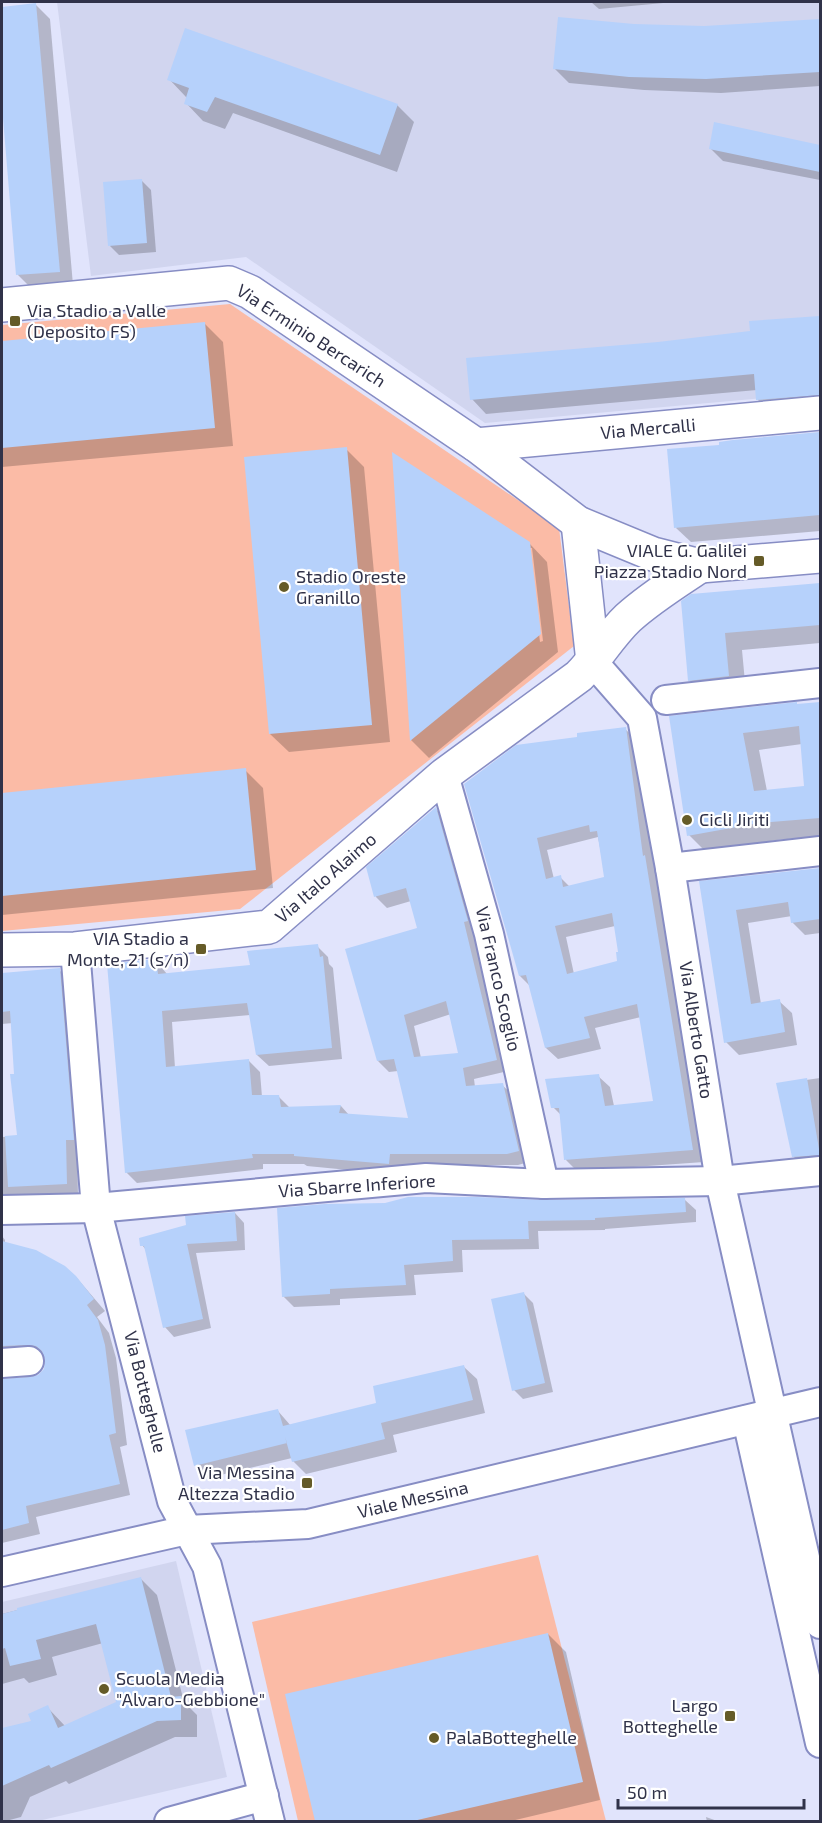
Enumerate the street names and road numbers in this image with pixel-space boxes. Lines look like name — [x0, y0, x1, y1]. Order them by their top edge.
street label: Via Erminio Bercarich — [233, 279, 390, 392]
street label: Via Mercalli — [599, 413, 696, 443]
street label: Via Italo Alaimo — [270, 827, 380, 927]
street label: Via Franco Scoglio — [472, 904, 526, 1053]
street label: Via Alberto Gatto — [675, 960, 719, 1100]
street label: Via Sbarre Inferiore — [278, 1169, 436, 1201]
street label: Via Botteghelle — [120, 1329, 172, 1455]
street label: Viale Messina — [355, 1476, 470, 1522]

